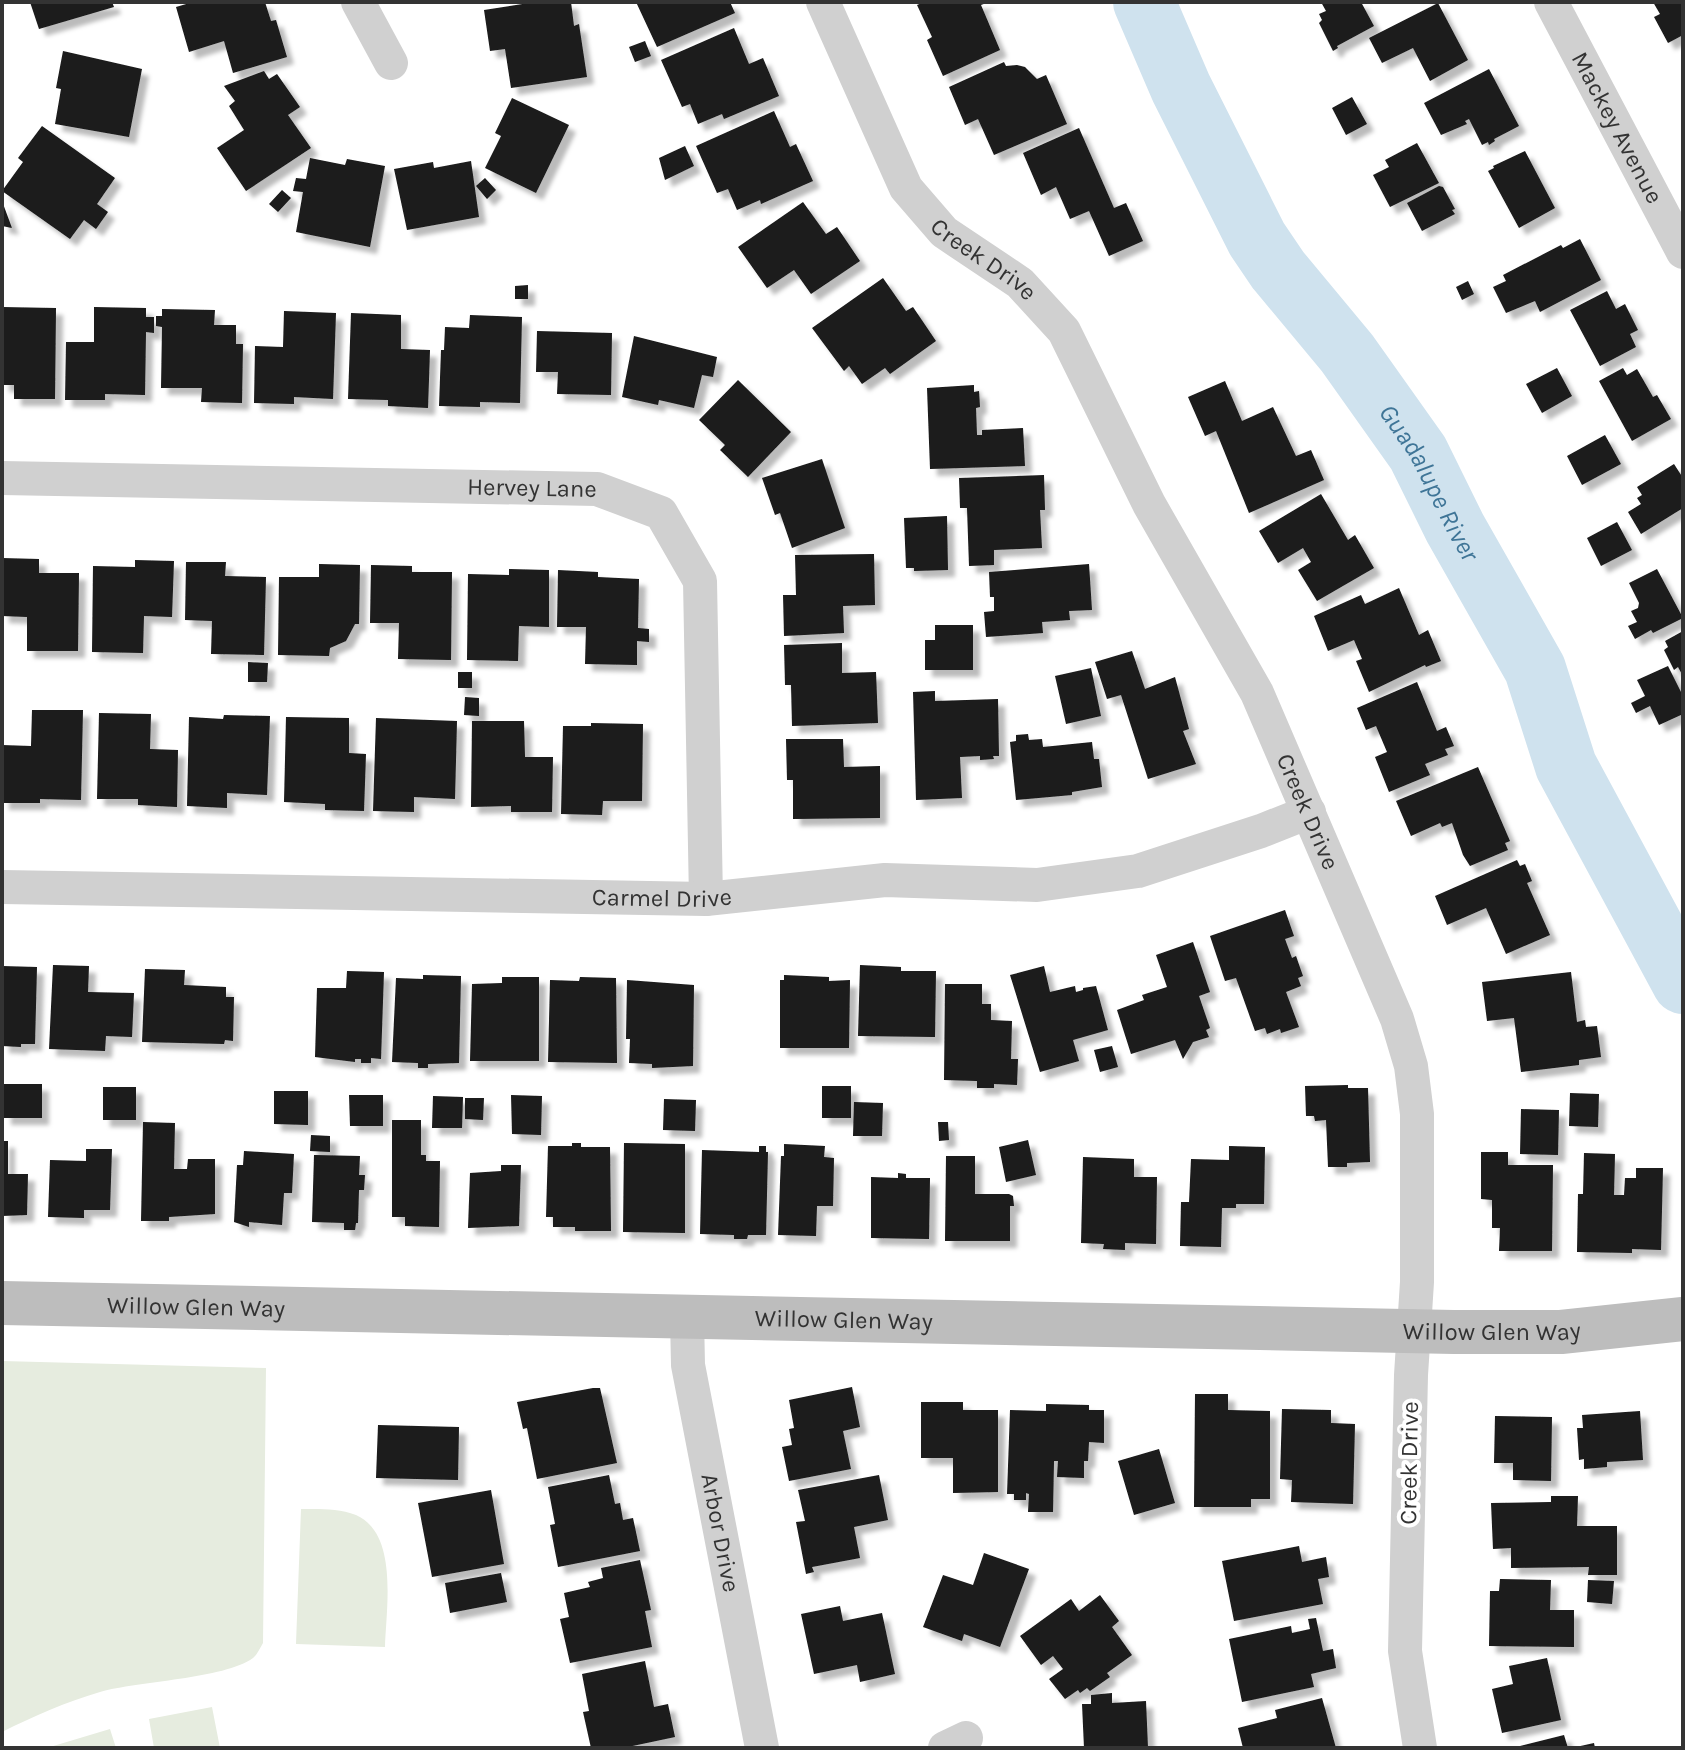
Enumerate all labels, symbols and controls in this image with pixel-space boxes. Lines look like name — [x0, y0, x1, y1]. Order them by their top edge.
street label: Mackey Avenue — [1566, 47, 1669, 208]
street label: Creek Drive — [925, 213, 1043, 306]
water label: Guadalupe River — [1373, 398, 1487, 568]
street label: Hervey Lane — [467, 473, 597, 503]
street label: Creek Drive — [1271, 749, 1345, 874]
street label: Carmel Drive — [592, 882, 733, 913]
street label: Willow Glen Way — [107, 1291, 285, 1323]
street label: Willow Glen Way — [755, 1304, 933, 1336]
street label: Willow Glen Way — [1402, 1316, 1582, 1346]
street label: Creek Drive — [1394, 1401, 1424, 1525]
street label: Arbor Drive — [695, 1471, 746, 1595]

